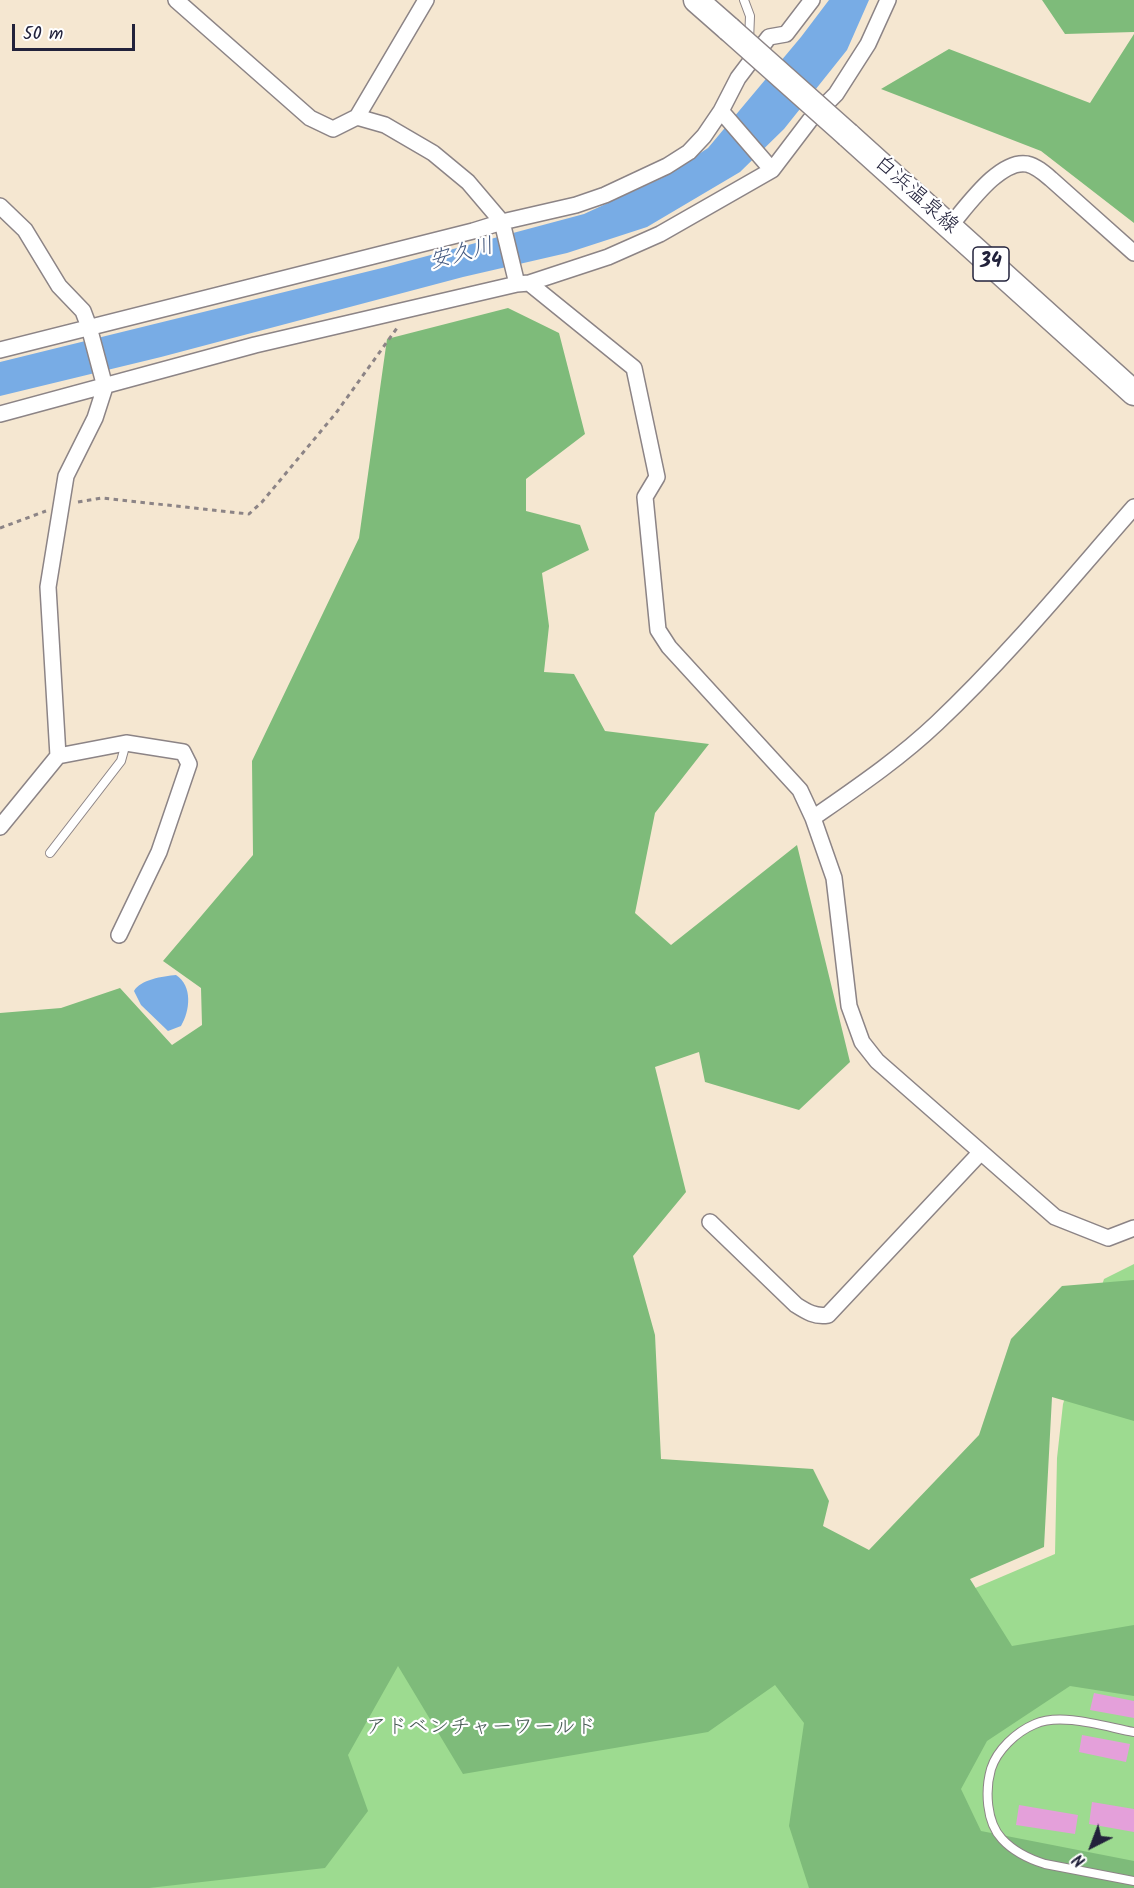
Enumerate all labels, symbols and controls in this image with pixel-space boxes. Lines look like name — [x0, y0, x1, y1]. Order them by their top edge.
scale bar — [15, 12, 138, 50]
text: 50 m — [23, 20, 63, 49]
street label: 白浜温泉線 — [868, 152, 962, 240]
water label: 安久川 — [427, 235, 497, 277]
road number: 34 — [973, 247, 1009, 281]
park label: アドベンチャーワールド — [366, 1716, 596, 1742]
north arrow — [1062, 1816, 1122, 1876]
text: N — [1068, 1847, 1092, 1872]

